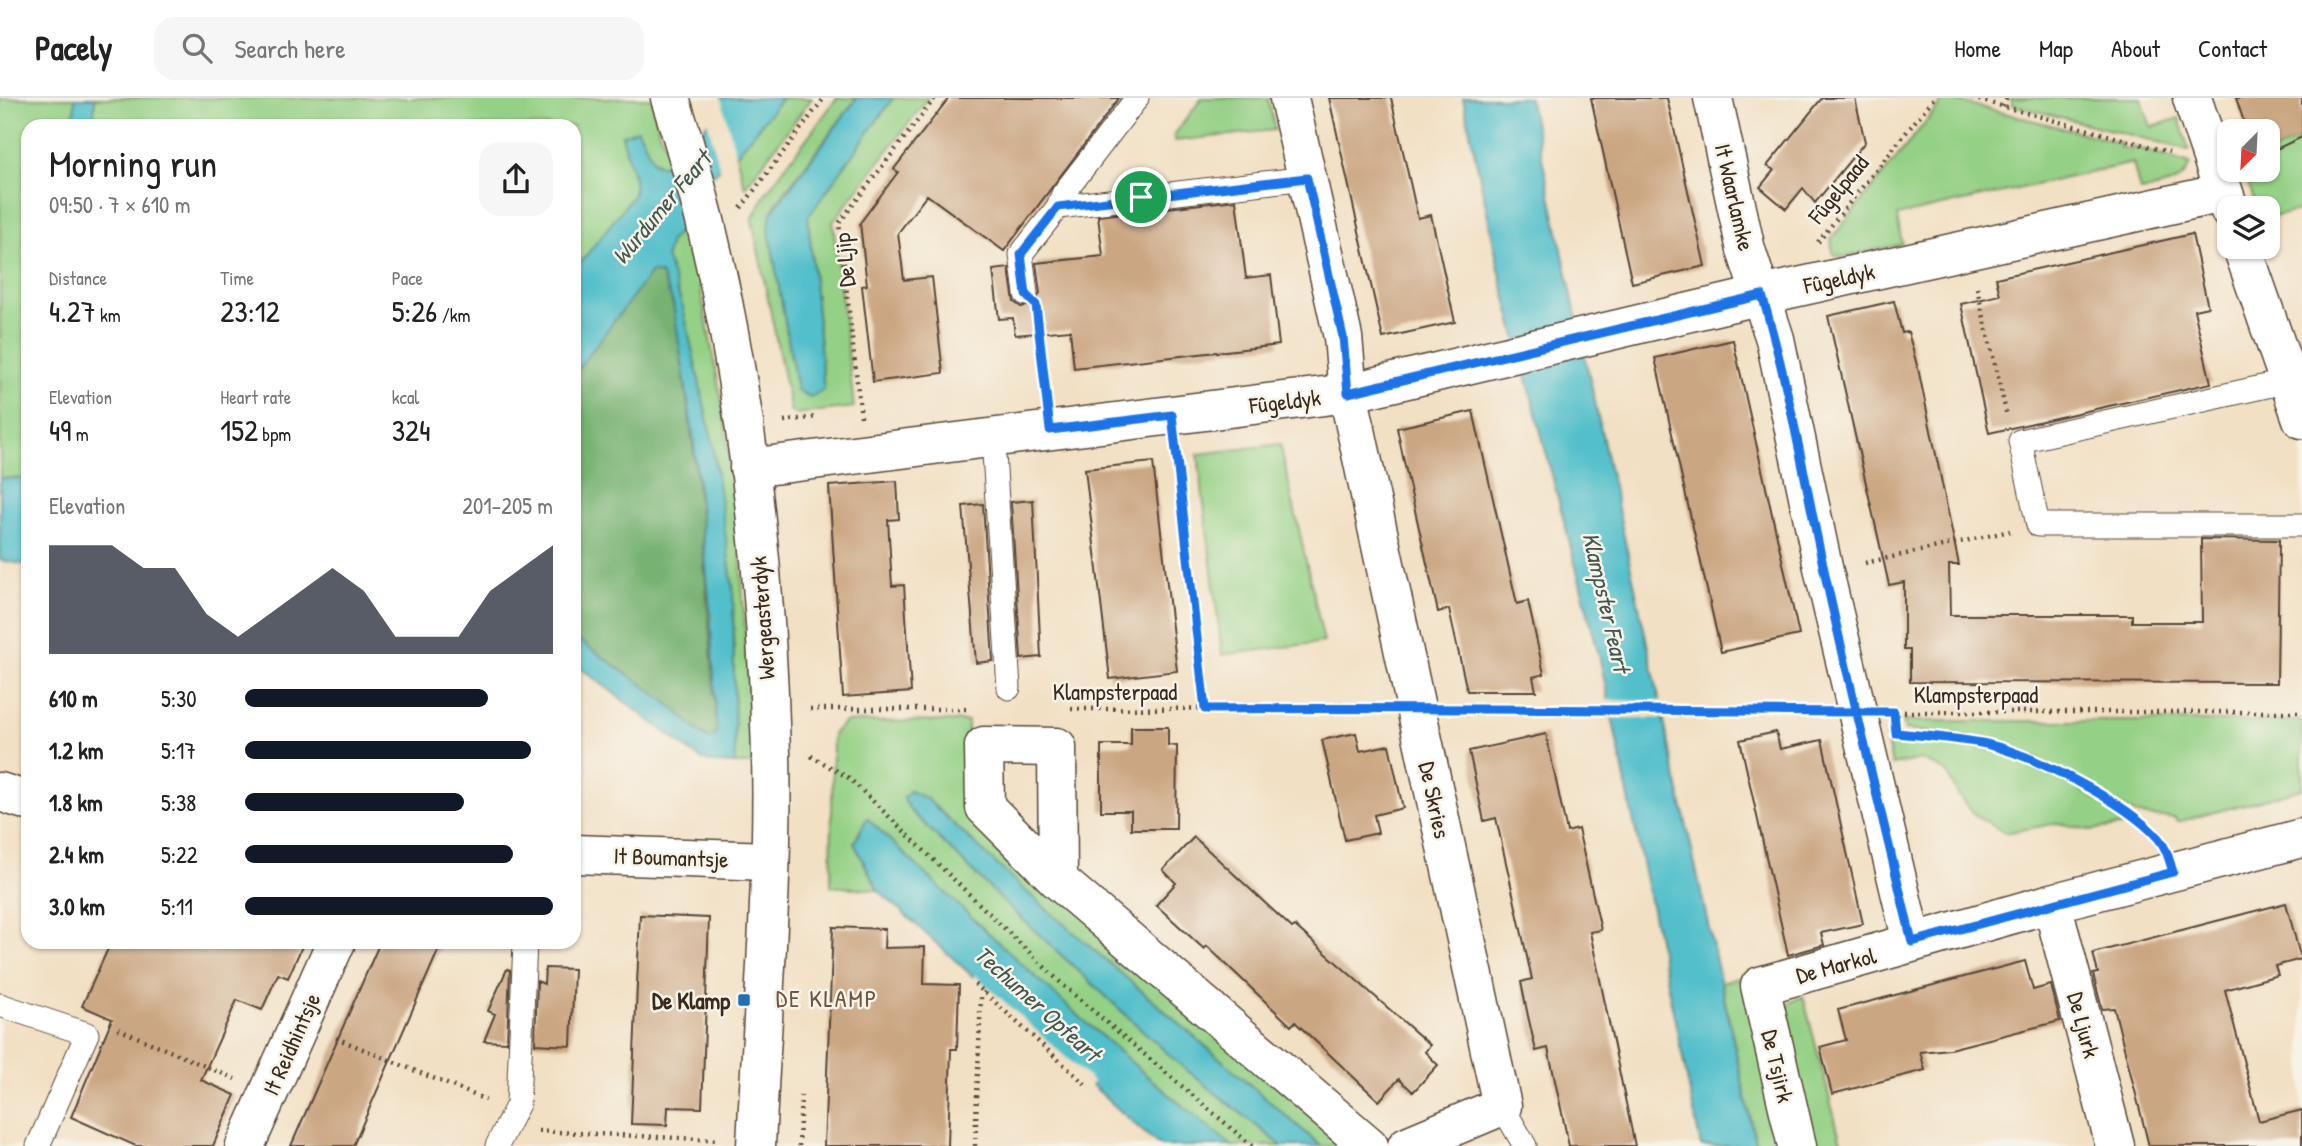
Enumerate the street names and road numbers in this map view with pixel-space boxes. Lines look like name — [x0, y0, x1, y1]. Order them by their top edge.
street label: It Waarlamke — [1708, 140, 1762, 254]
street label: Fûgelpaad — [1800, 148, 1875, 231]
street label: De Ljip — [826, 231, 862, 289]
street label: Fûgeldyk — [1800, 255, 1878, 301]
street label: Fûgeldyk — [1247, 381, 1323, 421]
street label: Wergeasterdyk — [742, 555, 782, 681]
street label: Klampsterpaad — [1053, 676, 1177, 707]
street label: Klampsterpaad — [1914, 679, 2038, 710]
street label: De Skries — [1412, 759, 1458, 841]
street label: It Boumantsje — [613, 840, 729, 874]
street label: De Markol — [1792, 939, 1880, 991]
street label: It Reidhintsje — [255, 988, 327, 1100]
street label: De Ljurk — [2060, 989, 2108, 1062]
street label: De Tsjirk — [1755, 1026, 1802, 1106]

